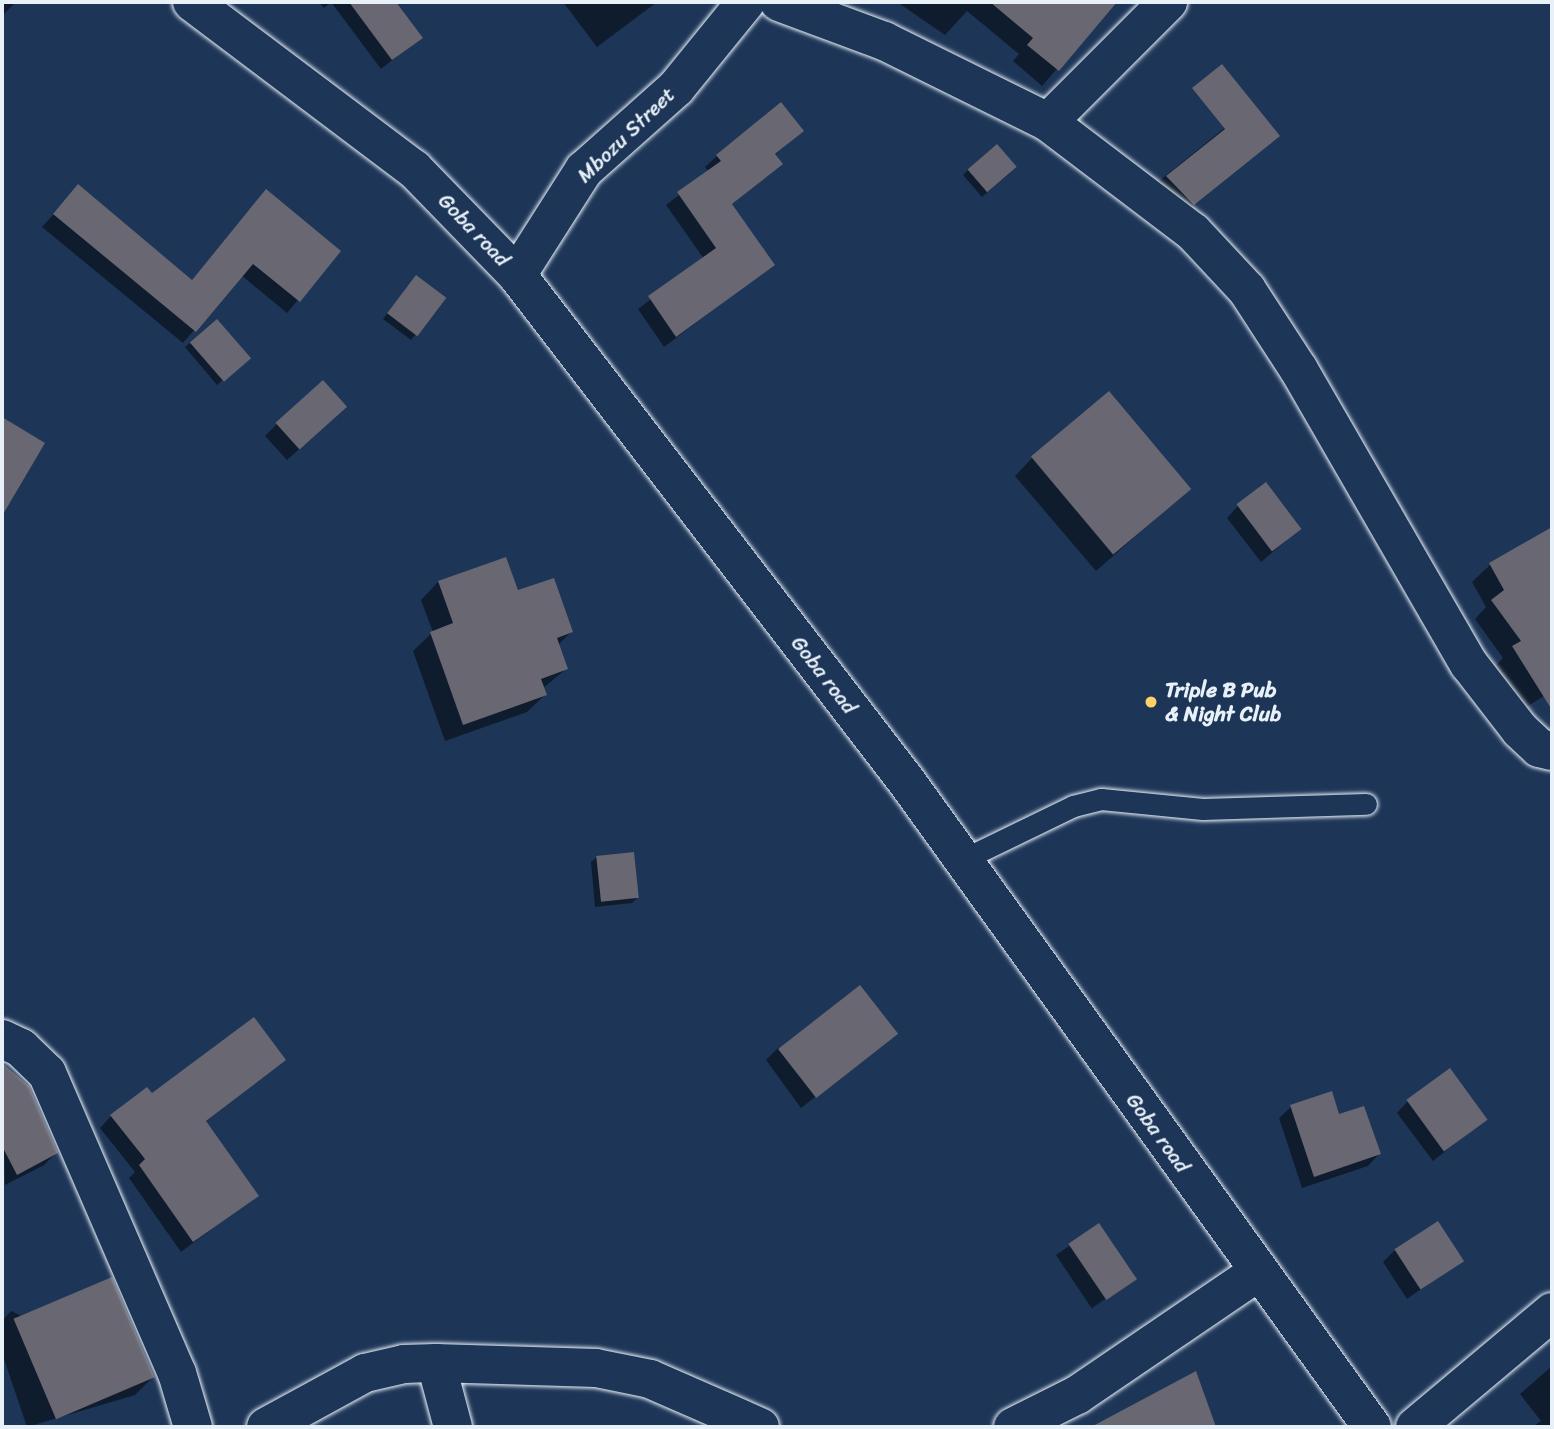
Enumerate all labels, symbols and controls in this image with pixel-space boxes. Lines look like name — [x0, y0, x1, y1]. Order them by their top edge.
street label: Mbozu Street — [572, 82, 680, 188]
street label: Goba road — [433, 188, 515, 272]
street label: Goba road — [786, 631, 862, 719]
place label: Triple B Pub & Night Club — [1165, 677, 1281, 727]
marker: Triple B Pub & Night Club — [1143, 694, 1159, 710]
street label: Goba road — [1121, 1088, 1195, 1178]

